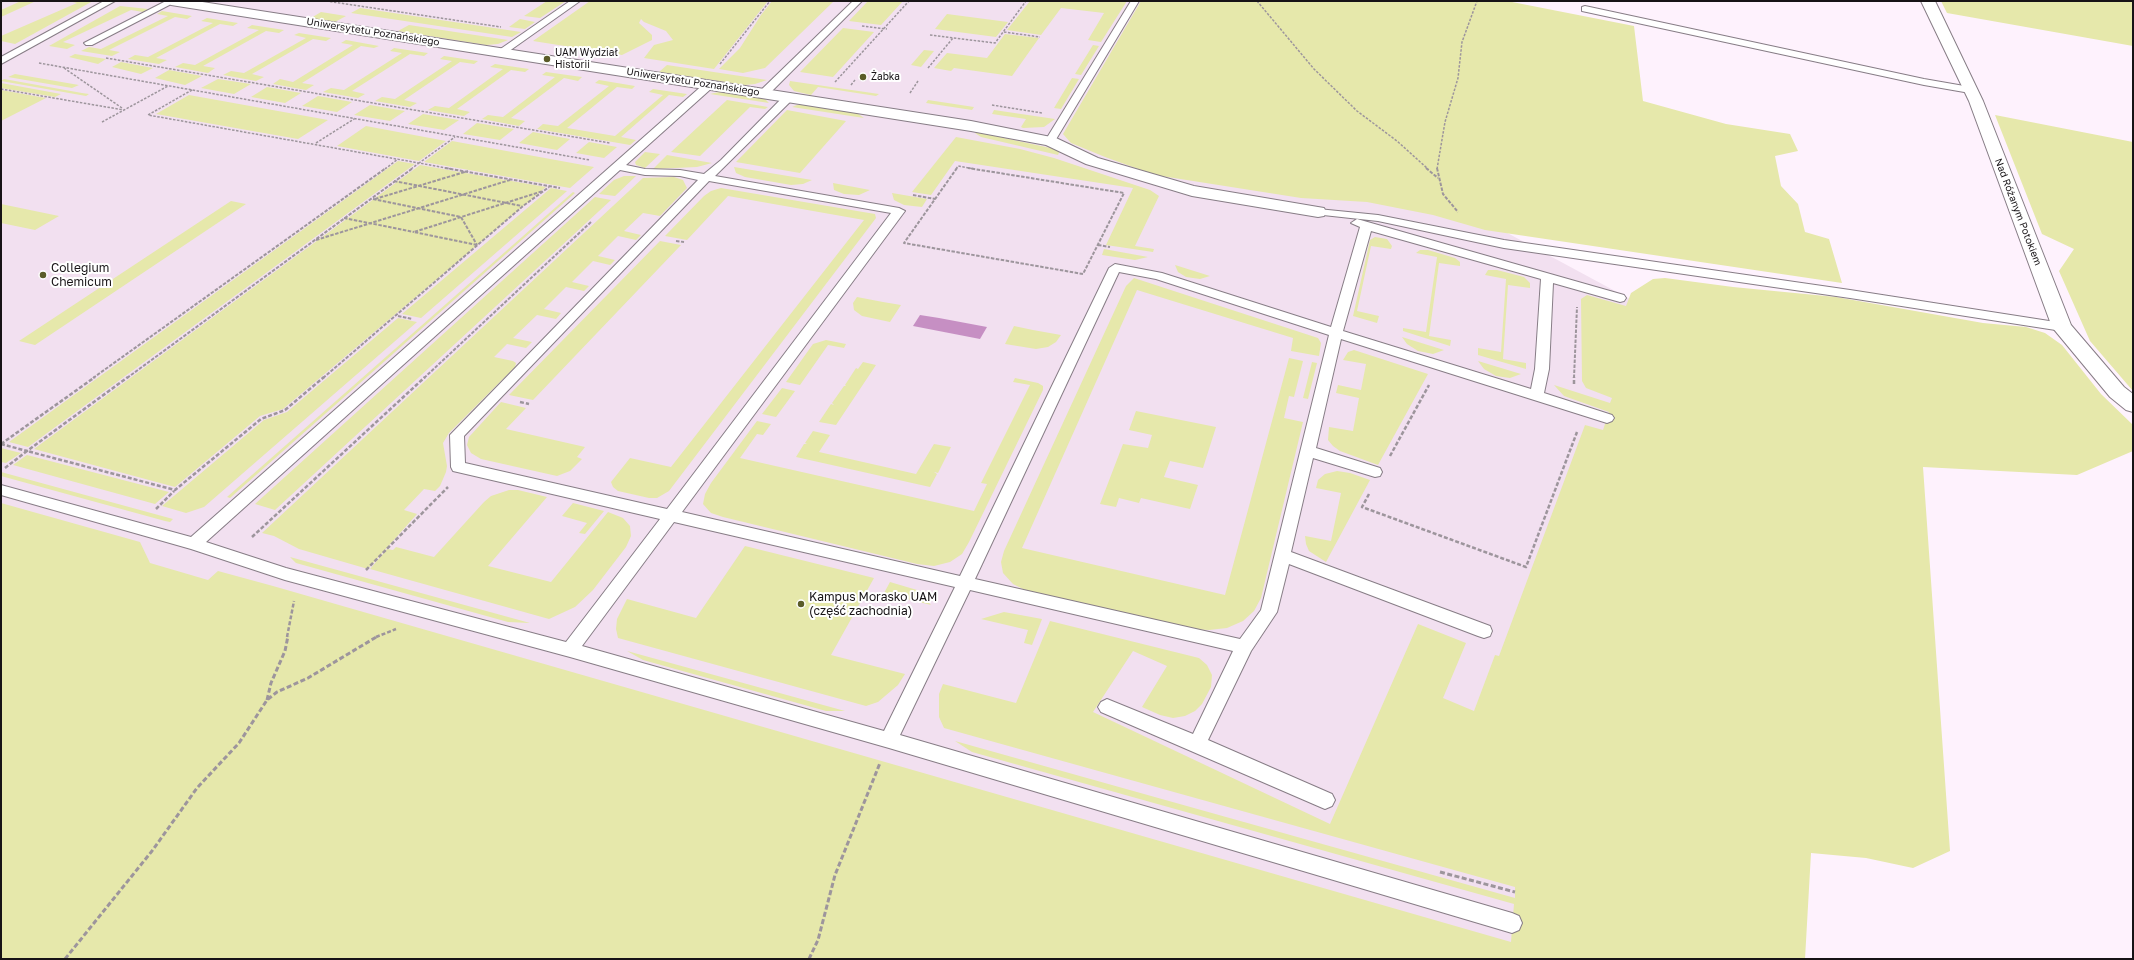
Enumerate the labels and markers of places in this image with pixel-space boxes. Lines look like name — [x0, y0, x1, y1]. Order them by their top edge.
place label: UAM Wydział Historii — [555, 47, 618, 70]
marker: UAM Wydział Historii — [542, 54, 552, 64]
place label: Żabka — [871, 71, 900, 83]
marker: Żabka — [858, 72, 868, 82]
place label: Collegium Chemicum — [51, 261, 112, 289]
marker: Collegium Chemicum — [38, 270, 48, 280]
place label: Kampus Morasko UAM (część zachodnia) — [809, 590, 937, 618]
marker: Kampus Morasko UAM (część zachodnia) — [796, 599, 806, 609]

